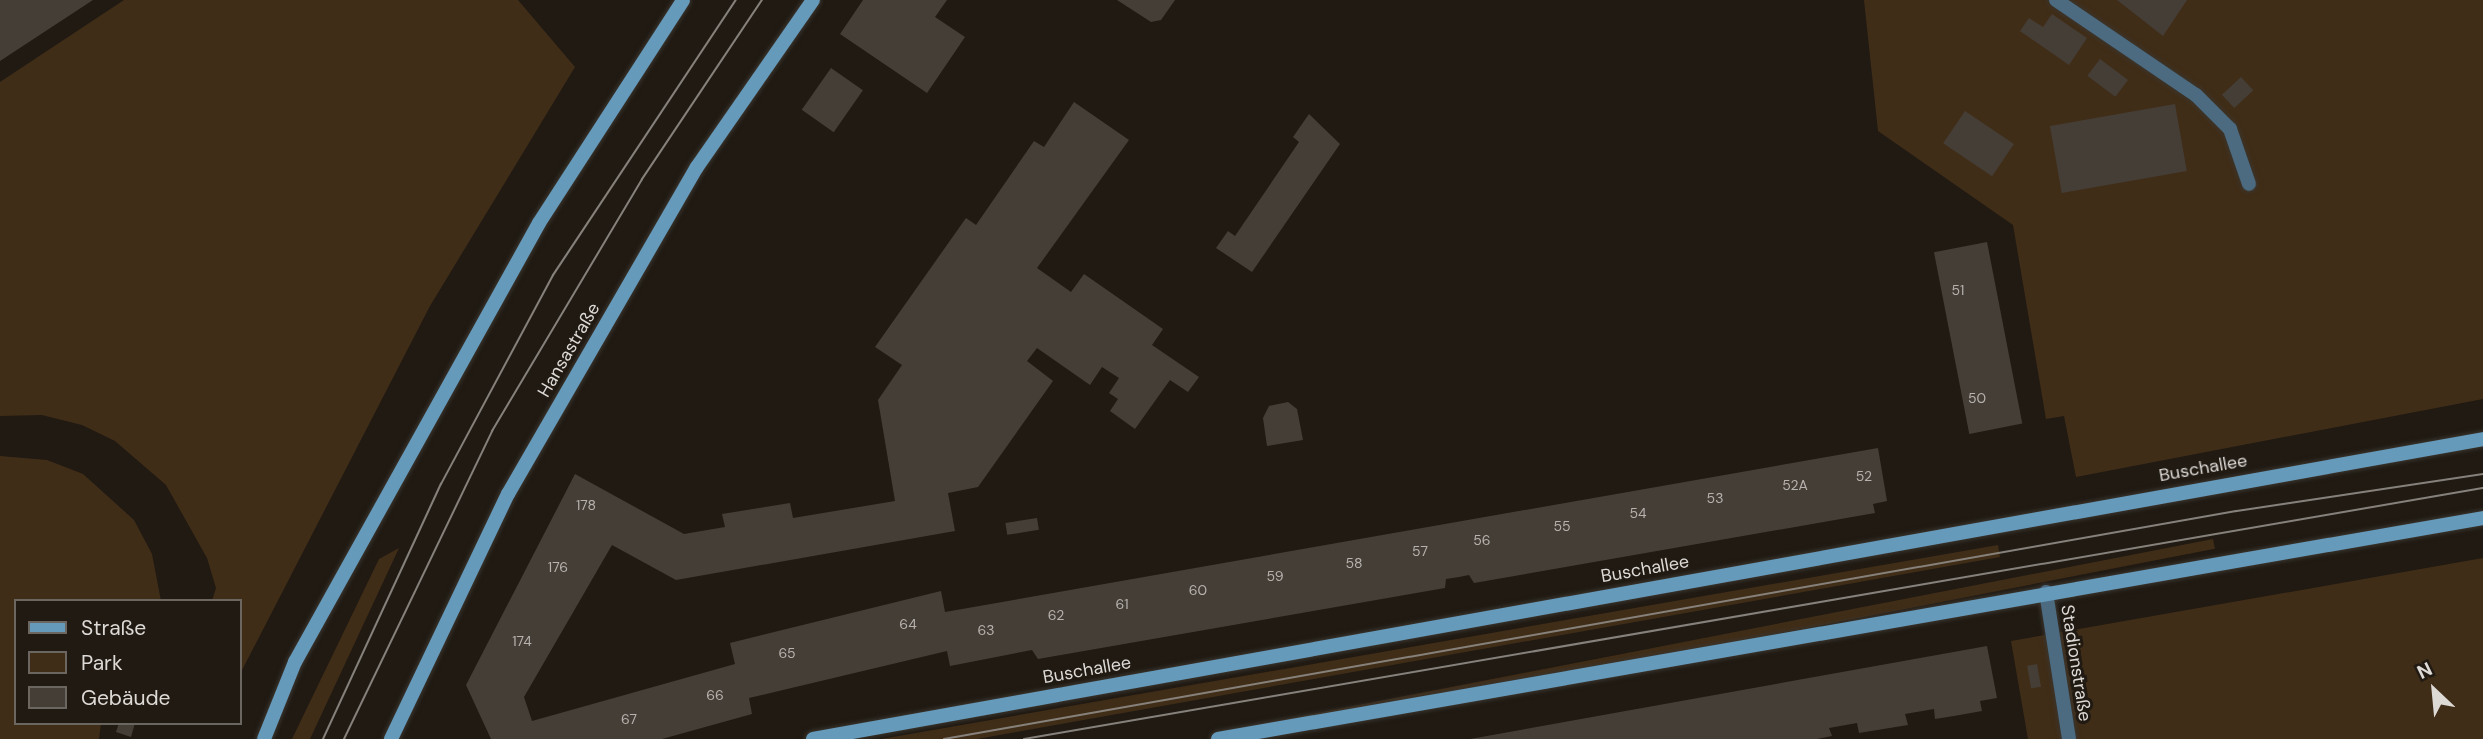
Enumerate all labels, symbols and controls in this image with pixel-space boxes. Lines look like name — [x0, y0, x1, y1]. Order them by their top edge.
house number: 51 — [1952, 282, 1964, 298]
street label: Hansastraße — [533, 299, 605, 401]
house number: 50 — [1968, 390, 1986, 406]
street label: Buschallee — [2157, 450, 2249, 486]
house number: 52 — [1856, 468, 1872, 484]
house number: 52A — [1782, 477, 1808, 493]
house number: 53 — [1707, 490, 1723, 506]
house number: 178 — [576, 497, 596, 513]
house number: 54 — [1629, 505, 1647, 521]
house number: 55 — [1553, 518, 1571, 534]
house number: 56 — [1473, 532, 1491, 548]
house number: 57 — [1412, 543, 1428, 559]
street label: Buschallee — [1599, 551, 1691, 587]
house number: 58 — [1345, 555, 1363, 571]
house number: 176 — [548, 559, 568, 575]
house number: 59 — [1267, 568, 1283, 584]
house number: 60 — [1189, 582, 1207, 598]
house number: 61 — [1115, 596, 1129, 612]
legend — [14, 599, 242, 725]
street label: Stadionstraße — [2056, 603, 2096, 723]
house number: 62 — [1048, 607, 1064, 623]
text: Straße — [81, 614, 146, 642]
house number: 64 — [899, 616, 917, 632]
house number: 63 — [977, 622, 995, 638]
house number: 174 — [512, 633, 532, 649]
house number: 65 — [778, 645, 796, 661]
text: Park — [81, 649, 122, 677]
street label: Buschallee — [1041, 652, 1133, 688]
north arrow — [2399, 655, 2469, 725]
text: N — [2413, 656, 2436, 685]
text: Gebäude — [81, 684, 171, 712]
house number: 66 — [706, 687, 724, 703]
house number: 67 — [621, 711, 637, 727]

